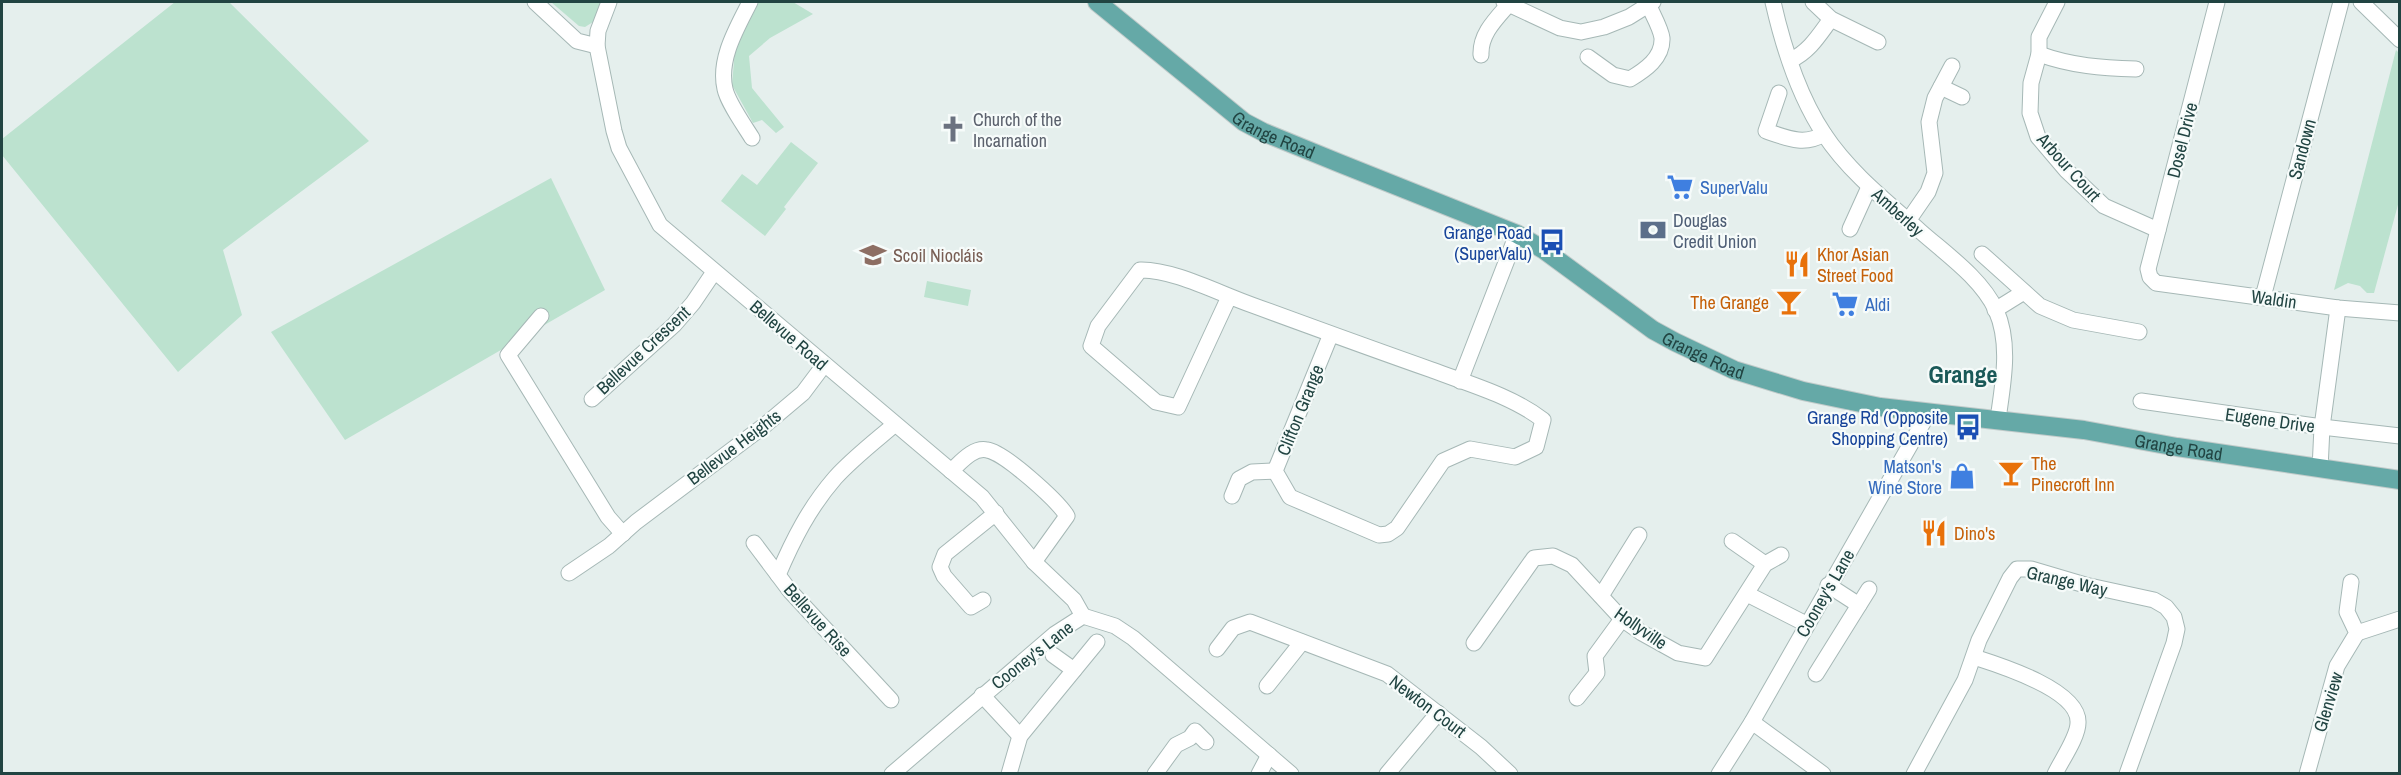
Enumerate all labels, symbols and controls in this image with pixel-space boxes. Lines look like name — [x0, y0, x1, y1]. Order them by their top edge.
street label: Dosel Drive — [2161, 100, 2203, 180]
street label: Grange Road — [1227, 105, 1319, 164]
place label: Church of the Incarnation — [973, 107, 1062, 153]
church icon: Church of the Incarnation — [938, 114, 968, 144]
street label: Sandown — [2282, 116, 2322, 182]
street label: Arbour Court — [2031, 126, 2107, 207]
supermarket icon: SuperValu — [1665, 172, 1695, 202]
place label: SuperValu — [1700, 175, 1768, 200]
street label: Amberley — [1866, 181, 1930, 243]
place label: Douglas Credit Union — [1673, 208, 1757, 254]
bank icon: Douglas Credit Union — [1638, 215, 1668, 245]
place label: Grange Road (SuperValu) — [1443, 220, 1532, 266]
bus stop icon: Grange Road (SuperValu) — [1537, 227, 1567, 257]
school or university icon: Scoil Niocláis — [858, 240, 888, 270]
place label: Khor Asian Street Food — [1817, 242, 1893, 288]
place label: Scoil Niocláis — [893, 243, 983, 268]
restaurant icon: Khor Asian Street Food — [1782, 249, 1812, 279]
street label: Waldin — [2250, 283, 2298, 315]
bar icon: The Grange — [1774, 287, 1804, 317]
supermarket icon: Aldi — [1830, 289, 1860, 319]
place label: The Grange — [1690, 290, 1769, 315]
place label: Aldi — [1864, 292, 1890, 317]
street label: Bellevue Road — [745, 294, 833, 376]
street label: Bellevue Crescent — [591, 300, 695, 400]
street label: Grange Road — [1658, 325, 1748, 385]
district label: Grange — [1929, 358, 1998, 390]
street label: Clifton Grange — [1270, 361, 1330, 459]
street label: Eugene Drive — [2224, 401, 2316, 439]
street label: Bellevue Heights — [682, 403, 786, 491]
place label: Grange Rd (Opposite Shopping Centre) — [1807, 405, 1948, 451]
bus stop icon: Grange Rd (Opposite Shopping Centre) — [1953, 412, 1983, 442]
street label: Grange Road — [2133, 427, 2224, 466]
place label: The Pinecroft Inn — [2031, 451, 2115, 497]
place label: Matson's Wine Store — [1868, 454, 1942, 500]
bar icon: The Pinecroft Inn — [1996, 458, 2026, 488]
shop icon: Matson's Wine Store — [1947, 461, 1977, 491]
restaurant icon: Dino's — [1919, 518, 1949, 548]
place label: Dino's — [1954, 521, 1995, 546]
street label: Cooney's Lane — [1790, 544, 1860, 642]
street label: Grange Way — [2024, 560, 2111, 603]
street label: Bellevue Rise — [778, 578, 858, 662]
street label: Hollyville — [1610, 601, 1672, 655]
street label: Cooney's Lane — [986, 615, 1078, 695]
street label: Newton Court — [1384, 669, 1472, 743]
street label: Glenview — [2307, 669, 2349, 735]

